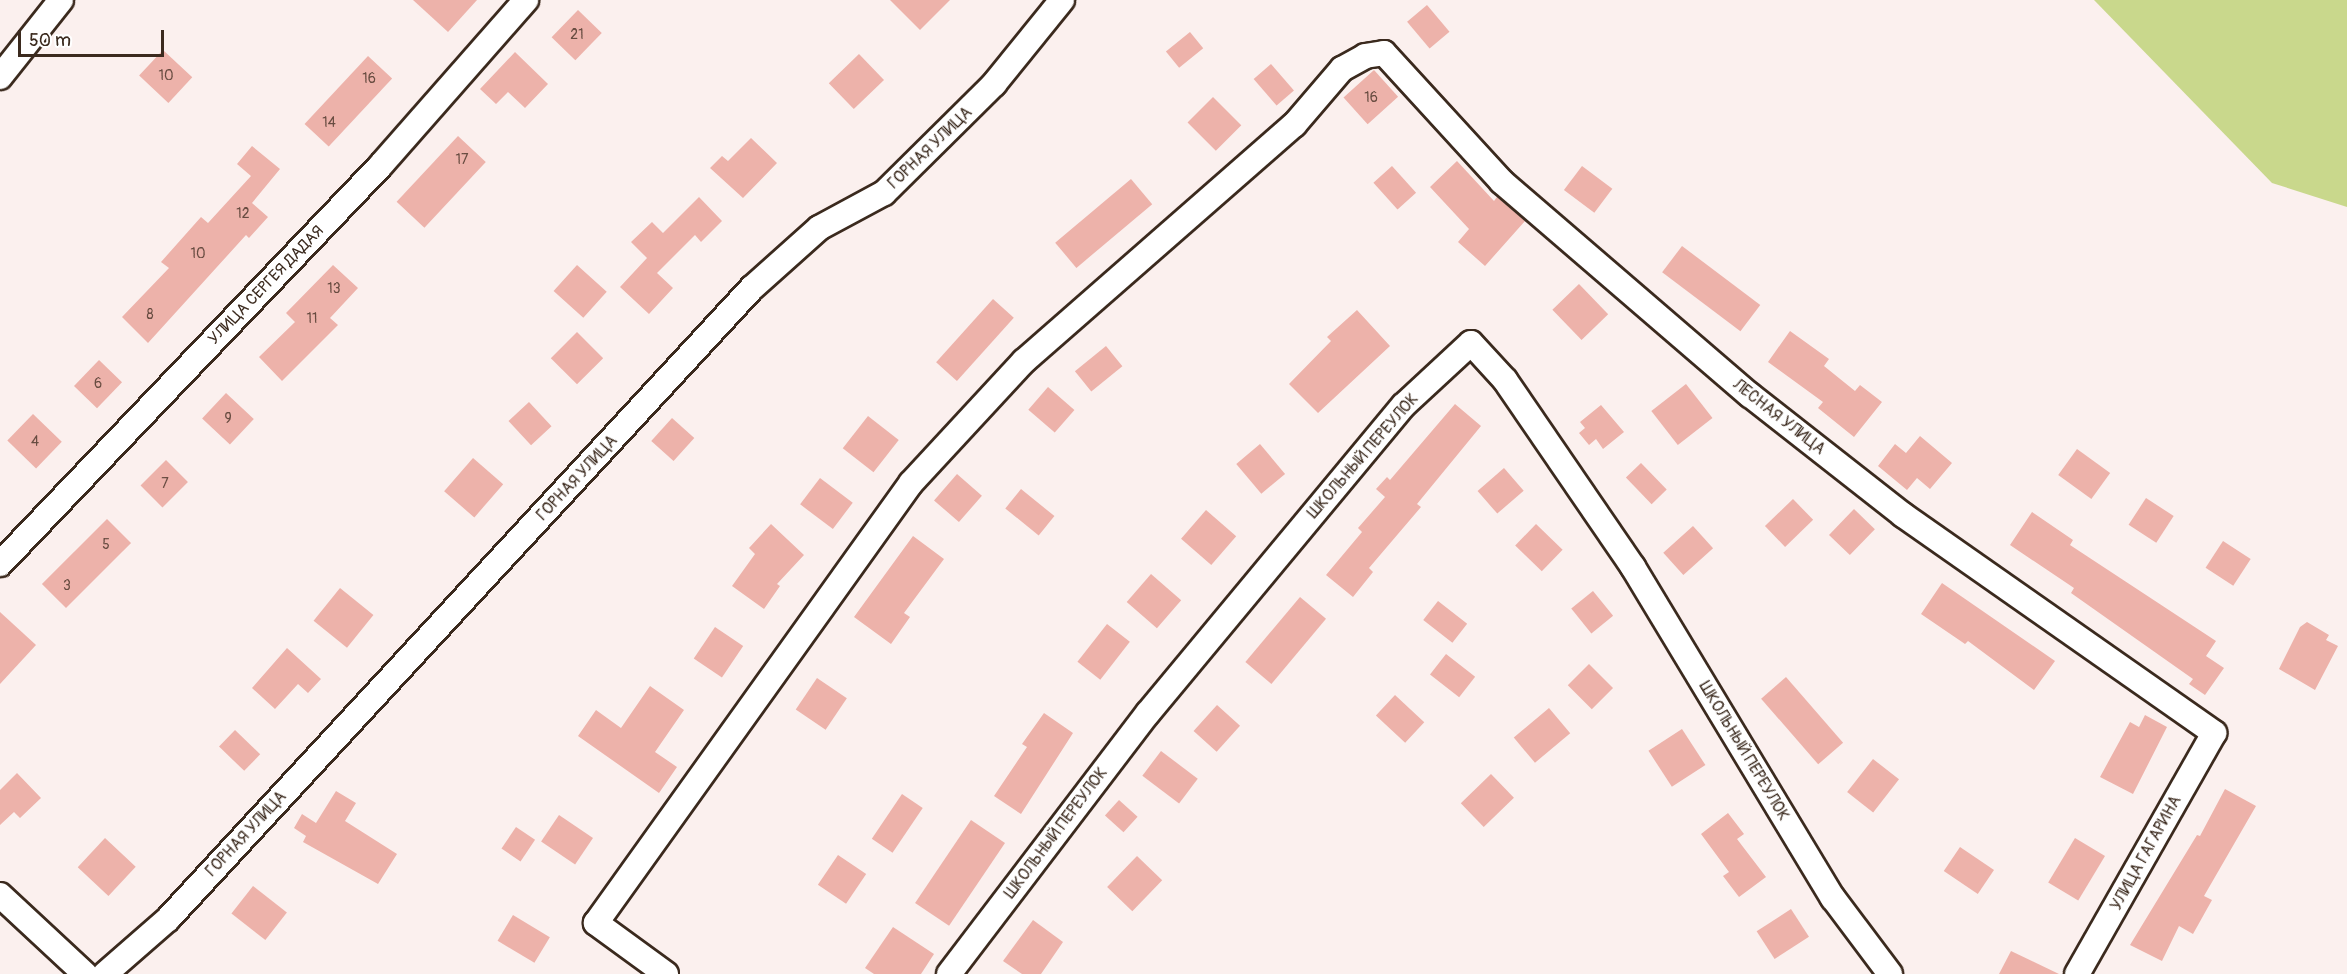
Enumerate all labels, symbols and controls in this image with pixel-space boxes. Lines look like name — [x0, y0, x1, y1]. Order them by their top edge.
scale bar — [21, 18, 166, 56]
house number: 21 — [570, 27, 584, 43]
text: 50 m — [29, 29, 71, 52]
house number: 10 — [158, 68, 174, 84]
house number: 16 — [362, 71, 376, 87]
house number: 16 — [1364, 90, 1378, 106]
street label: ГОРНАЯ УЛИЦА — [884, 103, 976, 193]
house number: 14 — [322, 115, 336, 131]
house number: 17 — [456, 152, 468, 168]
house number: 12 — [236, 206, 250, 222]
street label: УЛИЦА СЕРГЕЯ ДАДАЯ — [204, 221, 328, 349]
house number: 10 — [190, 246, 206, 262]
house number: 13 — [327, 281, 341, 297]
house number: 8 — [146, 307, 154, 323]
house number: 11 — [307, 311, 317, 327]
street label: ЛЕСНАЯ УЛИЦА — [1729, 375, 1829, 459]
house number: 6 — [94, 376, 102, 392]
street label: ШКОЛЬНЫЙ ПЕРЕУЛОК — [1304, 390, 1422, 522]
house number: 9 — [224, 411, 232, 427]
street label: ГОРНАЯ УЛИЦА — [533, 431, 621, 525]
house number: 4 — [31, 434, 39, 450]
house number: 7 — [161, 476, 169, 492]
house number: 5 — [102, 537, 110, 553]
house number: 3 — [63, 578, 71, 594]
street label: ШКОЛЬНЫЙ ПЕРЕУЛОК — [1695, 678, 1793, 824]
street label: ШКОЛЬНЫЙ ПЕРЕУЛОК — [1000, 764, 1112, 902]
street label: ГОРНАЯ УЛИЦА — [202, 787, 290, 881]
street label: УЛИЦА ГАГАРИНА — [2107, 792, 2185, 914]

